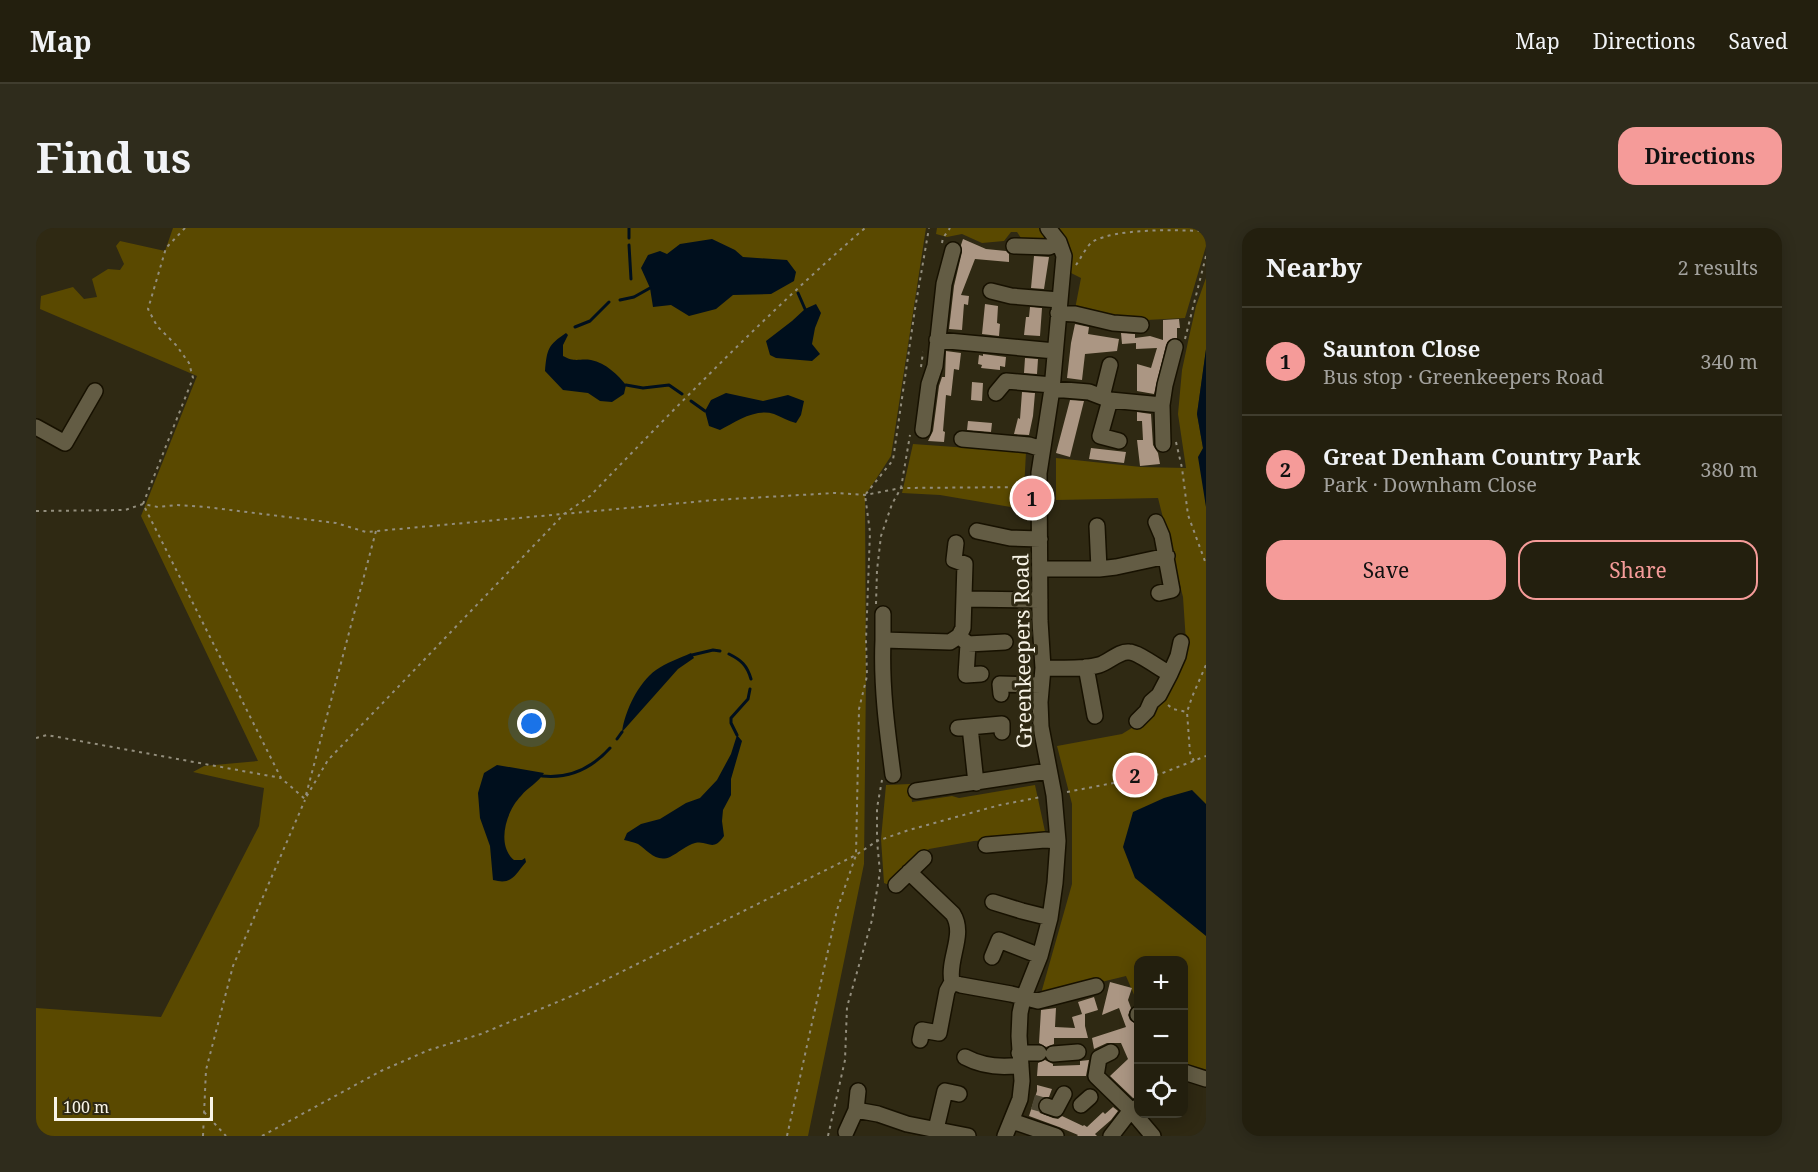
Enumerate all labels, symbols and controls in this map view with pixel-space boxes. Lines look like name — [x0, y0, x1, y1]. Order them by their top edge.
text: Map — [30, 22, 92, 60]
text: Map — [1515, 27, 1560, 55]
text: Directions — [1593, 27, 1695, 55]
text: Saved — [1728, 27, 1788, 55]
button: Directions — [1618, 127, 1782, 185]
text: Find us — [36, 128, 191, 185]
text: Nearby — [1266, 249, 1362, 285]
text: 2 results — [1678, 254, 1758, 281]
text: Saunton Close — [1323, 333, 1480, 363]
text: 1 — [1280, 348, 1291, 375]
text: 340 m — [1700, 348, 1758, 375]
text: Bus stop · Greenkeepers Road — [1323, 363, 1604, 390]
text: Great Denham Country Park — [1323, 441, 1640, 471]
text: 2 — [1280, 456, 1291, 483]
text: 380 m — [1700, 456, 1758, 483]
text: Park · Downham Close — [1323, 471, 1537, 498]
pin: 1 — [1012, 476, 1052, 520]
button: Save — [1266, 540, 1506, 600]
button: Share — [1518, 540, 1758, 600]
street label: Greenkeepers Road — [1006, 553, 1038, 749]
your location — [517, 709, 546, 738]
pin: 2 — [1116, 752, 1154, 798]
map controls — [1134, 956, 1188, 1118]
button: + — [1134, 956, 1188, 1010]
button: − — [1134, 1010, 1188, 1064]
button: locate — [1134, 1064, 1188, 1118]
scale bar — [54, 1094, 213, 1122]
text: 100 m — [63, 1096, 109, 1118]

